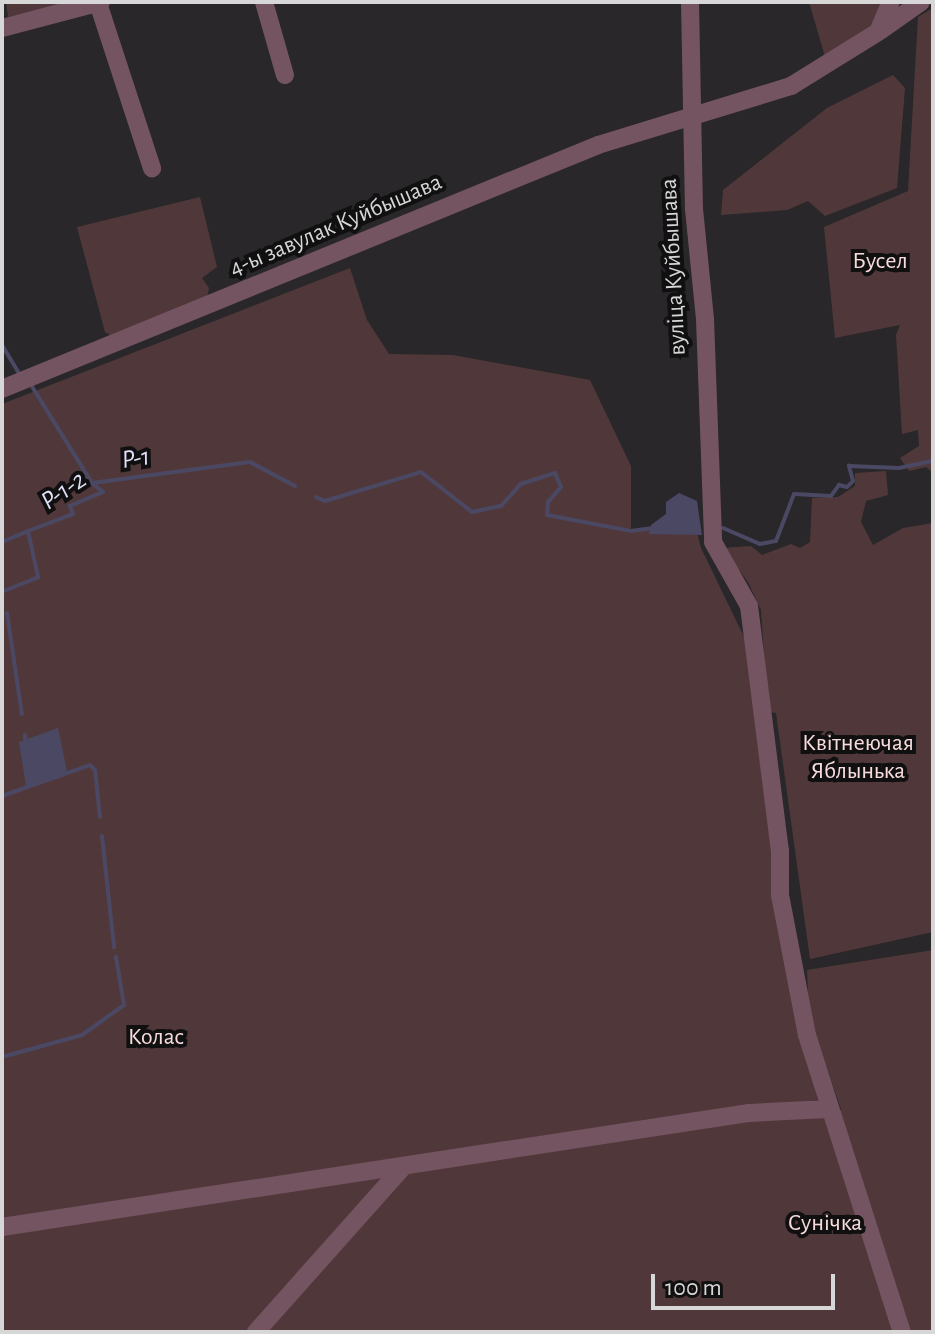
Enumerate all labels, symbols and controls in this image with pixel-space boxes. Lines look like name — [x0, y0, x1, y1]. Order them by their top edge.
street label: 4-ы завулак Куйбышава — [225, 168, 447, 284]
street label: вуліца Куйбышава — [655, 178, 693, 356]
park label: Бусел — [852, 248, 908, 276]
water label: P-1 — [120, 442, 152, 476]
water label: P-1-2 — [35, 465, 93, 517]
park label: Квітнеючая Яблынька — [802, 730, 914, 786]
park label: Колас — [128, 1024, 184, 1052]
park label: Сунічка — [788, 1210, 862, 1238]
scale bar — [655, 1258, 839, 1308]
text: 100 m — [665, 1276, 722, 1300]

